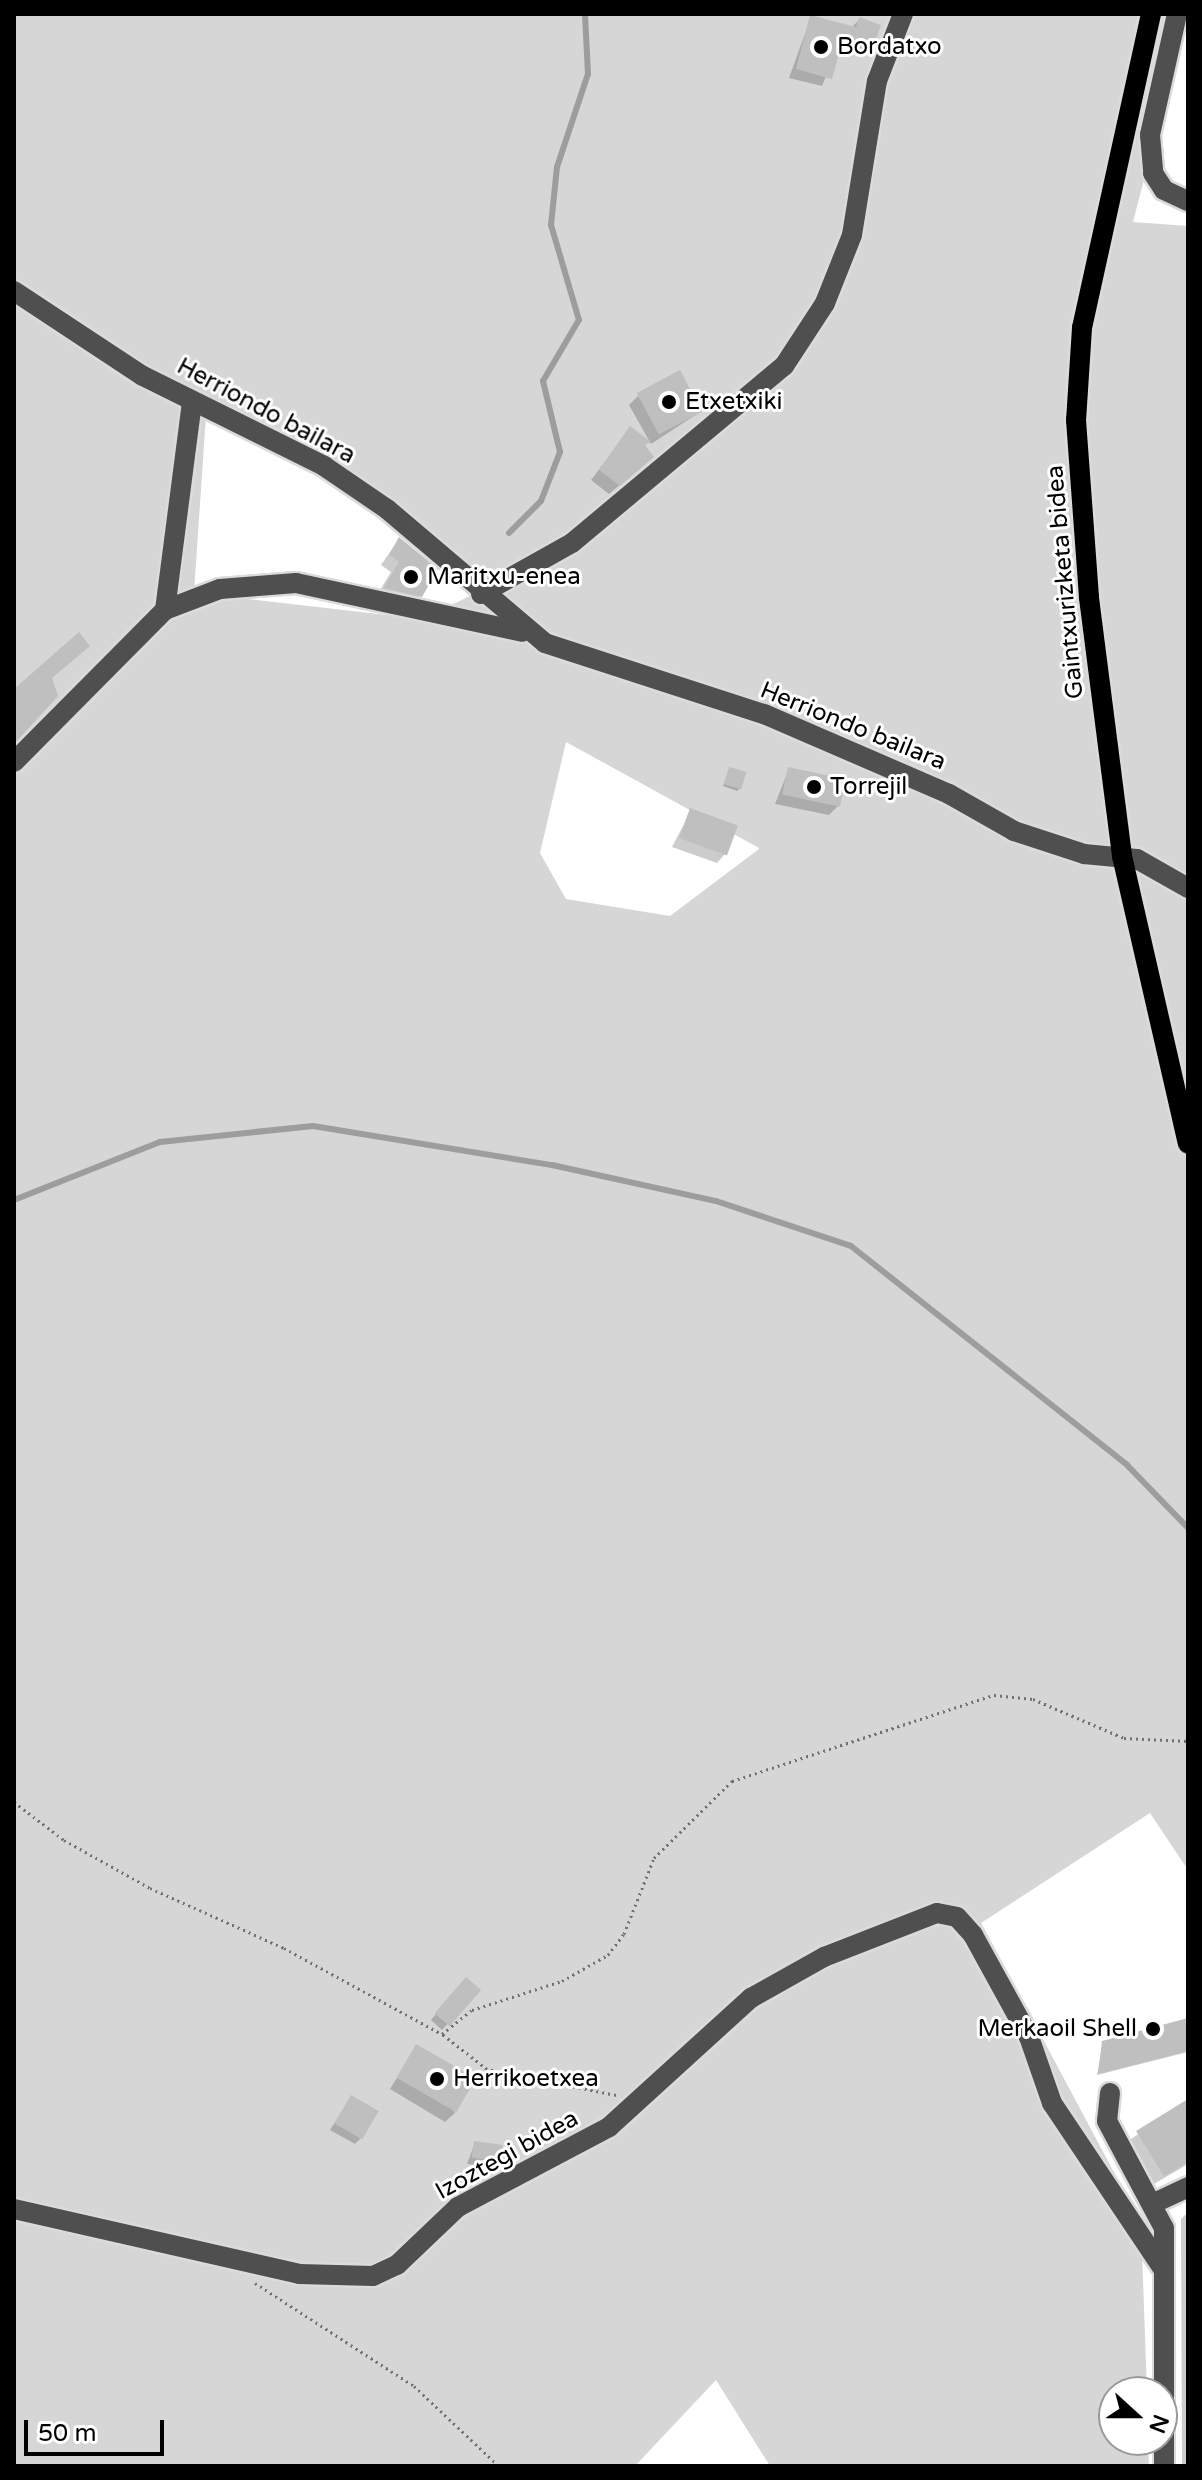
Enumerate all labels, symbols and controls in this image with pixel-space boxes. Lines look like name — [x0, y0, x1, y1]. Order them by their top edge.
place label: Bordatxo — [837, 33, 942, 61]
marker: Bordatxo — [812, 38, 830, 56]
street label: Herriondo bailara — [172, 352, 360, 470]
place label: Etxetxiki — [685, 388, 783, 416]
marker: Etxetxiki — [660, 393, 678, 411]
street label: Gaintxurizketa bidea — [1040, 464, 1090, 700]
place label: Maritxu-enea — [427, 563, 581, 591]
marker: Maritxu-enea — [402, 568, 420, 586]
street label: Herriondo bailara — [756, 676, 950, 776]
place label: Torrejil — [830, 773, 907, 801]
marker: Torrejil — [805, 778, 823, 796]
place label: Merkaoil Shell — [978, 2015, 1137, 2043]
marker: Merkaoil Shell — [1144, 2020, 1162, 2038]
place label: Herrikoetxea — [453, 2065, 599, 2093]
marker: Herrikoetxea — [428, 2070, 446, 2088]
street label: Izoztegi bidea — [431, 2104, 583, 2206]
north arrow — [1098, 2376, 1178, 2456]
scale bar — [28, 2404, 168, 2454]
text: N — [1143, 2411, 1174, 2437]
text: 50 m — [38, 2419, 96, 2448]

